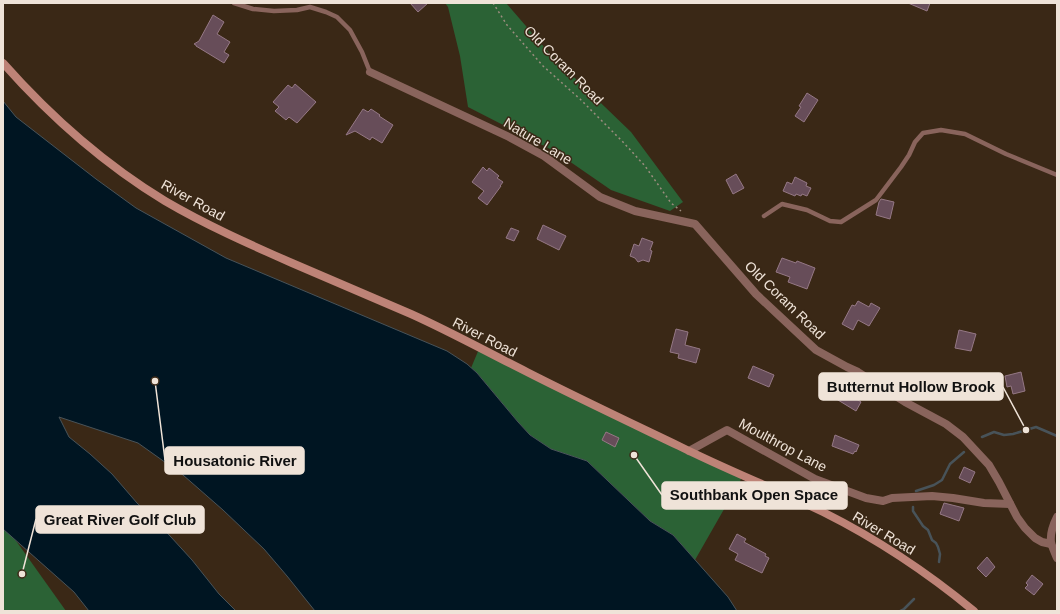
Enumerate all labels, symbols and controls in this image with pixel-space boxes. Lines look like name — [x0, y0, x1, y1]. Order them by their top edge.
street label: Old Coram Road — [521, 22, 607, 108]
street label: Nature Lane — [501, 114, 575, 168]
street label: River Road — [158, 176, 228, 224]
street label: Old Coram Road — [742, 258, 828, 342]
street label: River Road — [450, 314, 520, 360]
callout: Butternut Hollow Brook — [819, 373, 1003, 400]
text: Butternut Hollow Brook — [827, 378, 996, 395]
street label: Moulthrop Lane — [736, 415, 830, 475]
callout: Housatonic River — [165, 447, 304, 474]
text: Housatonic River — [173, 452, 297, 469]
callout: Southbank Open Space — [662, 482, 847, 509]
text: Southbank Open Space — [670, 486, 838, 503]
callout: Great River Golf Club — [36, 506, 204, 533]
street label: River Road — [850, 508, 918, 558]
text: Great River Golf Club — [44, 511, 196, 528]

